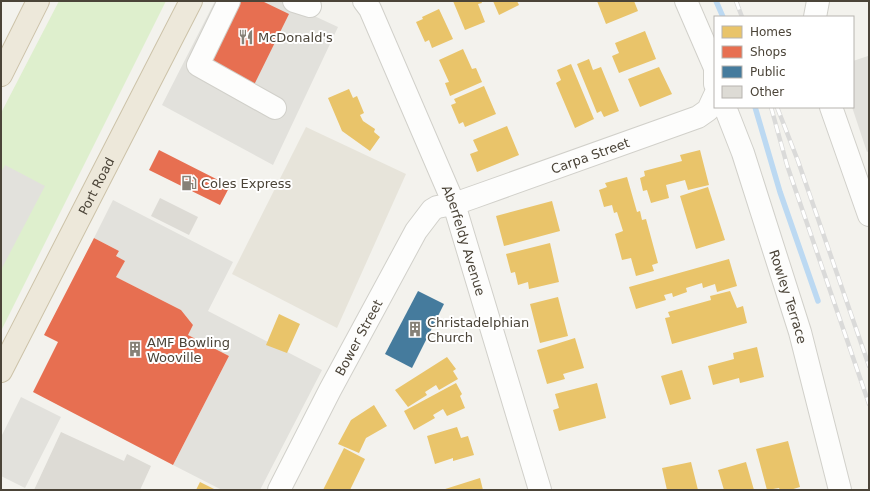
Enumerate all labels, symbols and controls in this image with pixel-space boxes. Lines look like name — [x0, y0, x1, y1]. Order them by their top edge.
legend — [714, 16, 854, 108]
text: Homes — [750, 25, 792, 39]
restaurant icon: McDonald's — [237, 28, 255, 46]
place label: McDonald's — [258, 30, 333, 45]
text: Shops — [750, 45, 786, 59]
text: Public — [750, 65, 786, 79]
text: Other — [750, 85, 784, 99]
street label: Carpa Street — [549, 135, 632, 177]
street label: Port Road — [75, 155, 117, 217]
fuel station icon: Coles Express — [180, 174, 198, 192]
place label: Coles Express — [201, 176, 292, 191]
street label: Aberfeldy Avenue — [439, 183, 488, 298]
street label: Rowley Terrace — [766, 248, 810, 345]
street label: Bower Street — [332, 297, 386, 378]
place label: Christadelphian Church — [427, 315, 529, 345]
building icon: Christadelphian Church — [406, 320, 424, 338]
place label: AMF Bowling Wooville — [147, 335, 230, 365]
building icon: AMF Bowling Wooville — [126, 340, 144, 358]

